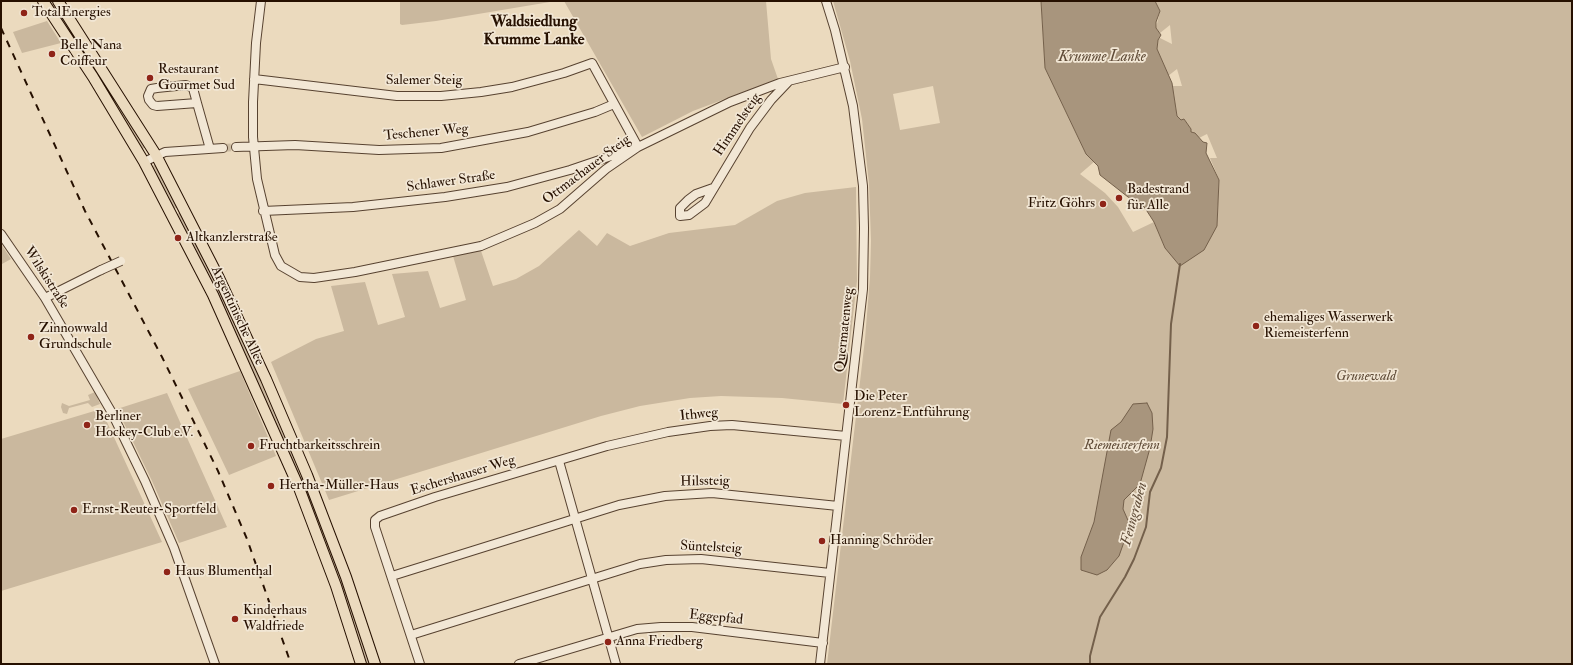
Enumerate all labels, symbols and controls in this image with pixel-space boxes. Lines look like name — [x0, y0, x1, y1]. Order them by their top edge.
place label: TotalEnergies — [32, 5, 111, 21]
marker: TotalEnergies — [19, 8, 29, 18]
district label: Waldsiedlung Krumme Lanke — [484, 13, 584, 51]
place label: Belle Nana Coiffeur — [60, 38, 122, 70]
marker: Belle Nana Coiffeur — [47, 49, 57, 59]
water label: Krumme Lanke — [1058, 49, 1146, 67]
place label: Restaurant Gourmet Sud — [158, 62, 235, 94]
marker: Restaurant Gourmet Sud — [145, 73, 155, 83]
street label: Salemer Steig — [386, 73, 462, 89]
street label: Himmelsteig — [711, 90, 765, 160]
street label: Teschener Weg — [383, 121, 469, 145]
street label: Ottmachauer Steig — [540, 131, 634, 209]
street label: Schlawer Straße — [406, 167, 496, 197]
place label: Badestrand für Alle — [1127, 182, 1189, 214]
marker: Badestrand für Alle — [1114, 193, 1124, 203]
place label: Fritz Göhrs — [1028, 196, 1095, 212]
marker: Fritz Göhrs — [1098, 199, 1108, 209]
place label: Altkanzlerstraße — [186, 230, 278, 246]
marker: Altkanzlerstraße — [173, 233, 183, 243]
street label: Wilskistraße — [20, 244, 72, 312]
street label: Argentinische Allee — [207, 264, 267, 368]
street label: Quermatenweg — [832, 287, 858, 373]
place label: ehemaliges Wasserwerk Riemeisterfenn — [1264, 310, 1393, 342]
place label: Zinnowwald Grundschule — [39, 321, 112, 354]
marker: ehemaliges Wasserwerk Riemeisterfenn — [1251, 321, 1261, 331]
marker: Zinnowwald Grundschule — [26, 332, 36, 342]
park label: Grunewald — [1336, 369, 1396, 385]
place label: Die Peter Lorenz-Entführung — [854, 389, 969, 422]
marker: Die Peter Lorenz-Entführung — [841, 400, 851, 410]
street label: Ithweg — [679, 405, 719, 425]
place label: Berliner Hockey-Club e.V. — [95, 409, 193, 442]
marker: Berliner Hockey-Club e.V. — [82, 420, 92, 430]
place label: Fruchtbarkeitsschrein — [259, 438, 380, 454]
park label: Riemeisterfenn — [1084, 438, 1160, 454]
marker: Fruchtbarkeitsschrein — [246, 441, 256, 451]
street label: Eschershauser Weg — [409, 452, 517, 500]
street label: Hilssteig — [680, 473, 730, 491]
place label: Hertha-Müller-Haus — [279, 478, 399, 494]
water label: Fenngraben — [1118, 480, 1152, 548]
marker: Hertha-Müller-Haus — [266, 481, 276, 491]
place label: Ernst-Reuter-Sportfeld — [82, 502, 216, 518]
marker: Ernst-Reuter-Sportfeld — [69, 505, 79, 515]
place label: Hanning Schröder — [830, 533, 933, 549]
marker: Hanning Schröder — [817, 536, 827, 546]
street label: Süntelsteig — [680, 538, 742, 558]
place label: Haus Blumenthal — [175, 564, 272, 580]
marker: Haus Blumenthal — [162, 567, 172, 577]
place label: Kinderhaus Waldfriede — [243, 603, 307, 636]
street label: Eggepfad — [688, 607, 744, 629]
marker: Kinderhaus Waldfriede — [230, 614, 240, 624]
place label: Anna Friedberg — [616, 634, 703, 650]
marker: Anna Friedberg — [603, 637, 613, 647]

